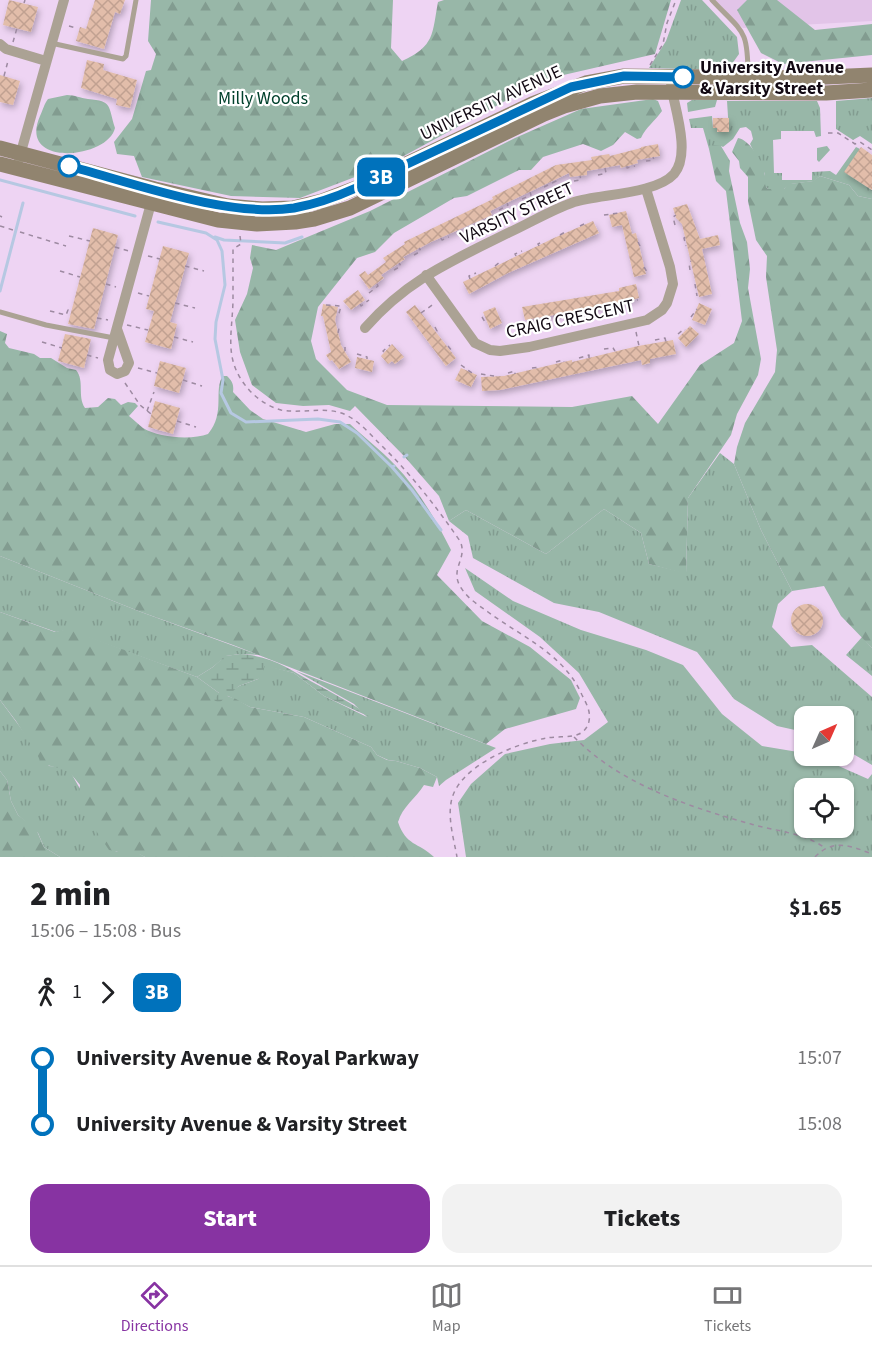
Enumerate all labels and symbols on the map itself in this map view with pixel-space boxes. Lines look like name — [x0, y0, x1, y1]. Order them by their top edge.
place label: University Avenue & Varsity Street — [700, 55, 844, 101]
street label: UNIVERSITY AVENUE — [416, 59, 566, 147]
marker: University Avenue & Varsity Street — [672, 66, 694, 88]
park label: Milly Woods — [218, 86, 308, 111]
unlabelled marker — [58, 155, 80, 177]
line badge: 3B — [354, 158, 408, 196]
street label: VARSITY STREET — [456, 176, 578, 250]
street label: CRAIG CRESCENT — [504, 293, 637, 345]
north arrow — [794, 706, 854, 766]

